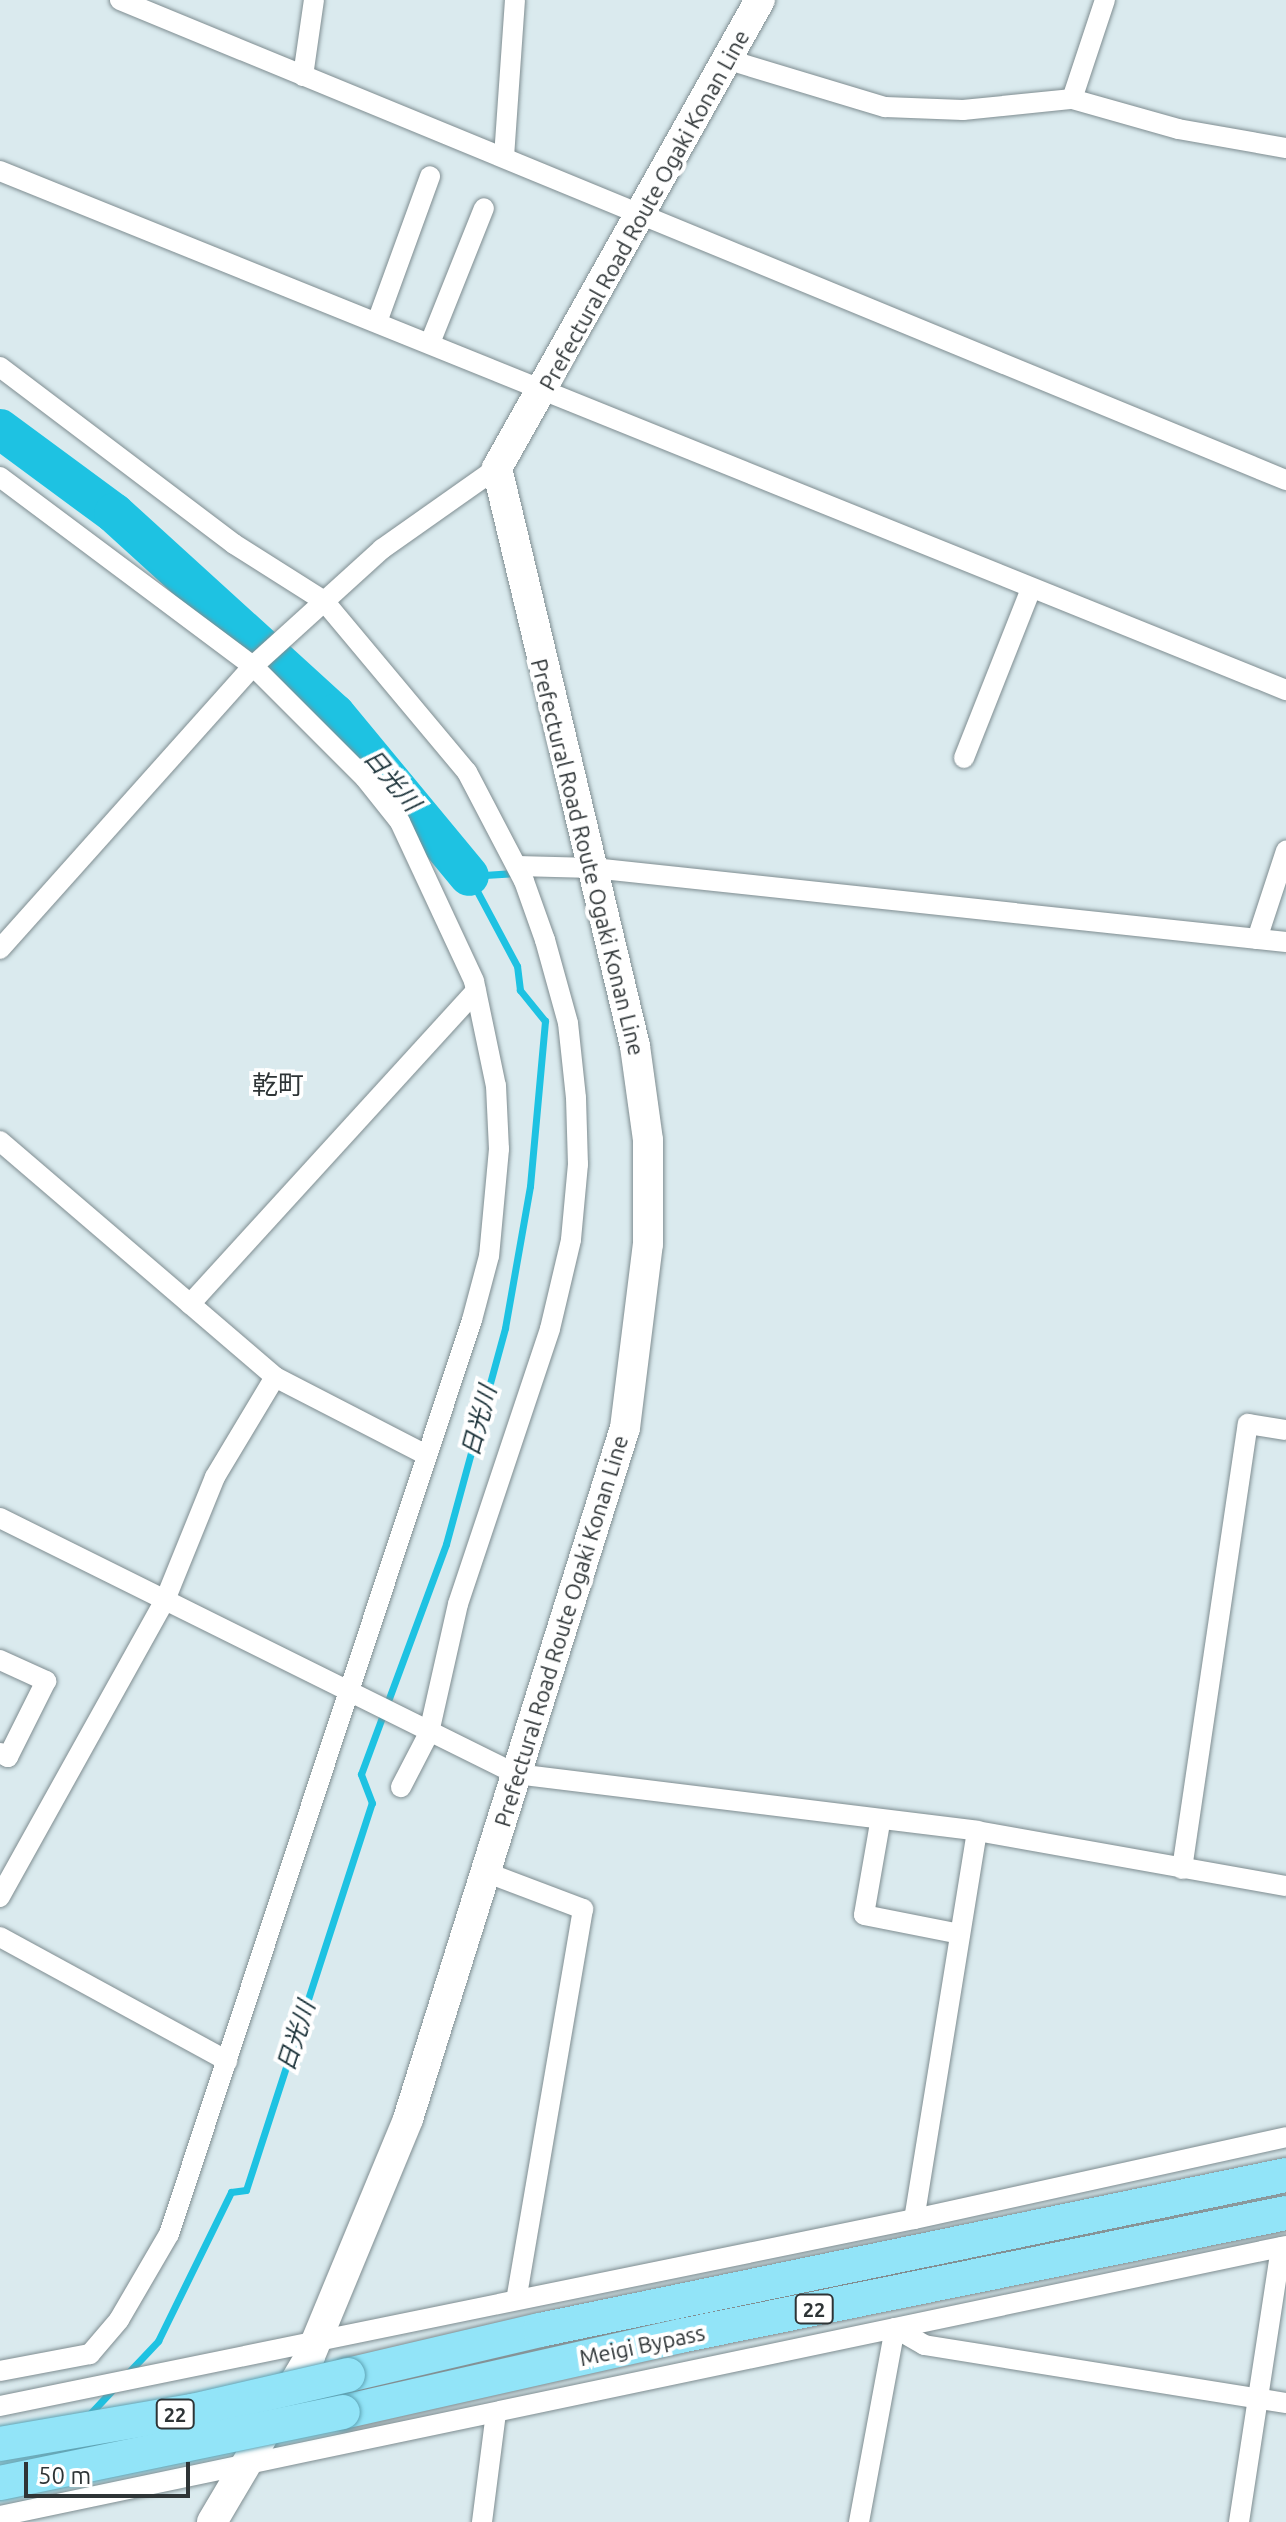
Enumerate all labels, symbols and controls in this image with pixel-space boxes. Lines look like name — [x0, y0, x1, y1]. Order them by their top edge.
street label: Prefectural Road Route Ogaki Konan Line — [534, 25, 754, 395]
street label: Prefectural Road Route Ogaki Konan Line — [526, 656, 650, 1058]
water label: 日光川 — [358, 743, 426, 817]
district label: 乾町 — [252, 1069, 304, 1101]
water label: 日光川 — [456, 1382, 502, 1460]
street label: Prefectural Road Route Ogaki Konan Line — [489, 1432, 633, 1830]
water label: 日光川 — [271, 1997, 321, 2075]
road number: 22 — [794, 2293, 834, 2325]
street label: Meigi Bypass — [577, 2319, 707, 2371]
road number: 22 — [155, 2398, 195, 2430]
scale bar — [28, 2446, 194, 2496]
text: 50 m — [38, 2462, 91, 2489]

